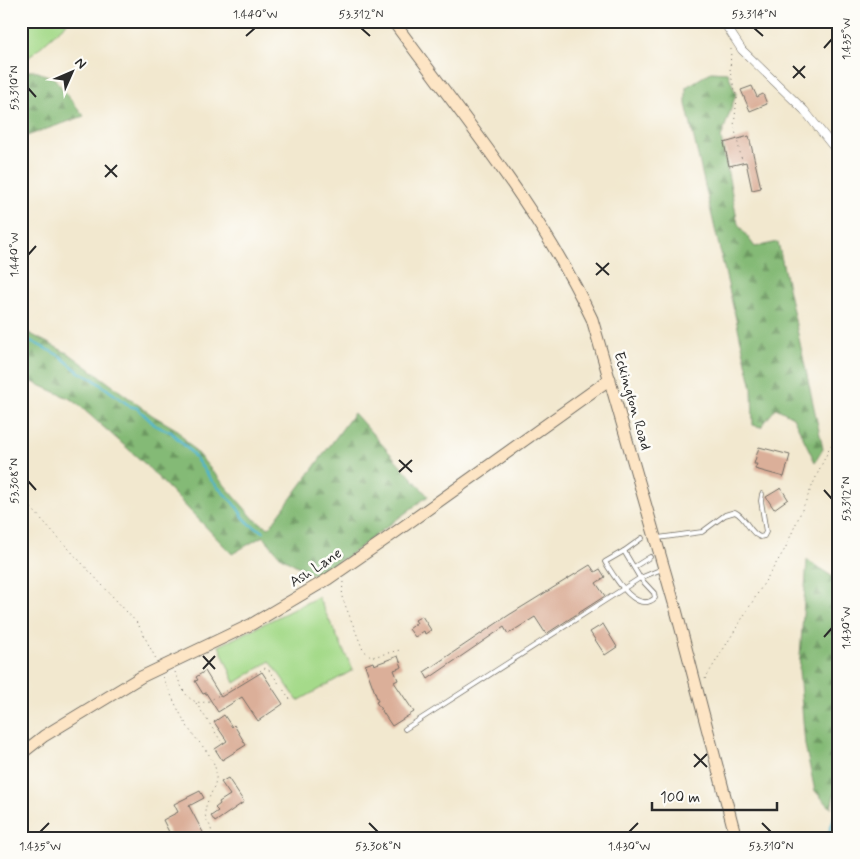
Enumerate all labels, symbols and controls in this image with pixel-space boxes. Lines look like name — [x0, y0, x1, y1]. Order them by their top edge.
text: 1.440°W — [233, 7, 277, 23]
text: 53.312°N — [339, 7, 383, 23]
text: 53.314°N — [732, 7, 776, 23]
text: 1.435°W — [839, 18, 855, 60]
north arrow — [48, 48, 98, 98]
text: N — [71, 54, 90, 73]
text: 53.310°N — [7, 66, 23, 110]
text: 1.440°W — [7, 233, 23, 277]
street label: Eckington Road — [608, 349, 656, 453]
text: 53.308°N — [7, 458, 23, 504]
text: 53.312°N — [839, 477, 855, 521]
street label: Ash Lane — [286, 544, 346, 592]
text: 1.430°W — [839, 607, 855, 649]
scale bar — [652, 779, 778, 811]
text: 100 m — [660, 788, 700, 808]
text: 1.435°W — [19, 839, 61, 855]
text: 53.308°N — [355, 839, 401, 855]
text: 1.430°W — [608, 839, 650, 855]
text: 53.310°N — [749, 839, 793, 855]

